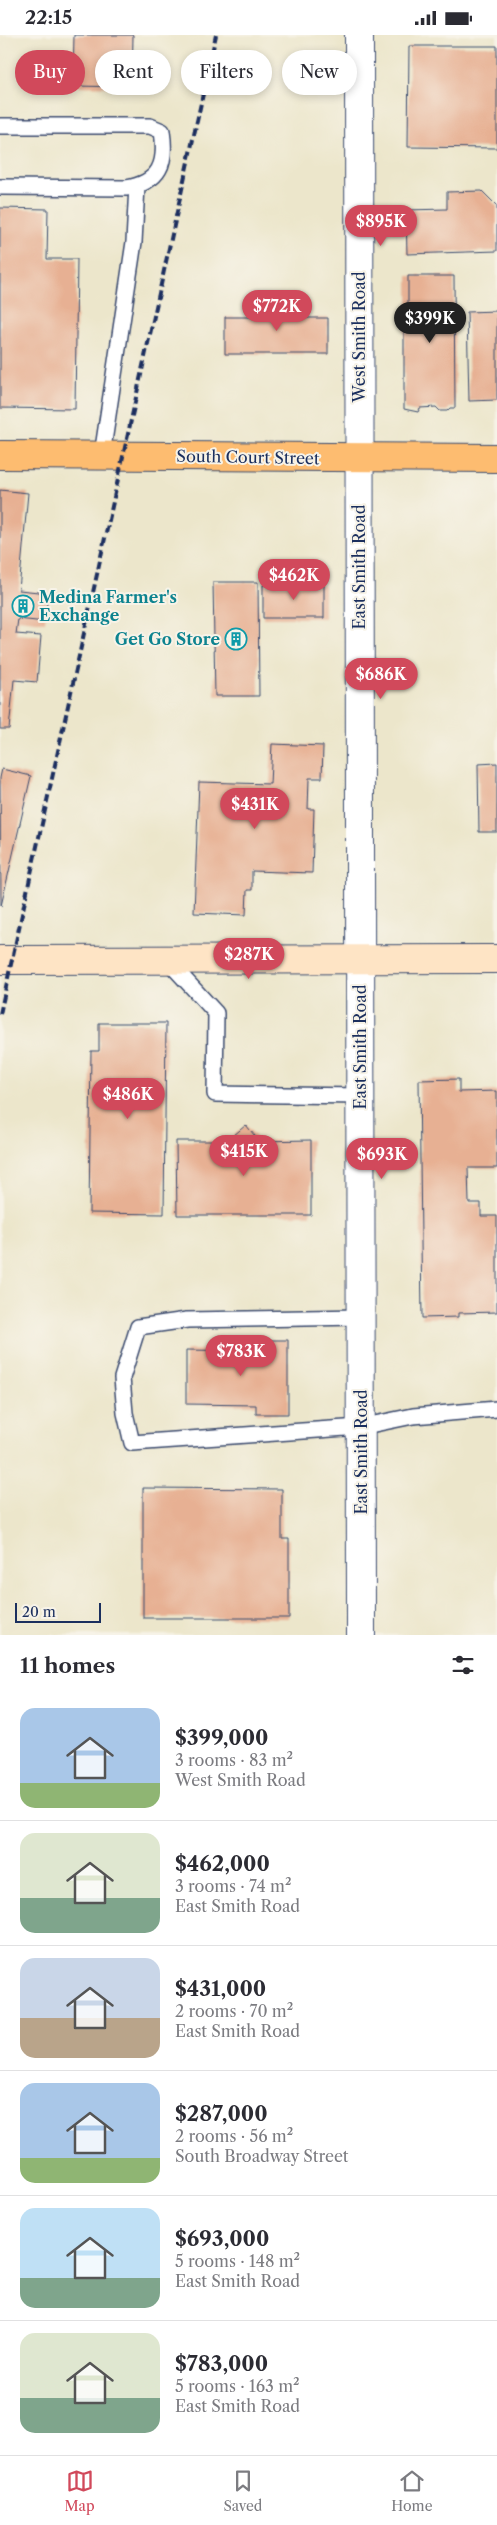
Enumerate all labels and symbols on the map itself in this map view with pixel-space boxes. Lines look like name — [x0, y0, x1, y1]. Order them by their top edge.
pin: $895K — [346, 205, 416, 247]
street label: West Smith Road — [349, 271, 369, 403]
pin: $772K — [242, 289, 312, 332]
pin: $399K — [395, 301, 465, 344]
street label: South Court Street — [176, 446, 320, 468]
street label: East Smith Road — [349, 504, 369, 630]
pin: $462K — [259, 559, 329, 601]
place label: Medina Farmer's Exchange — [39, 587, 177, 625]
building icon: Medina Farmer's Exchange — [11, 594, 35, 618]
building icon: Get Go Store — [224, 627, 248, 651]
place label: Get Go Store — [115, 629, 220, 649]
pin: $686K — [346, 657, 416, 700]
pin: $431K — [220, 787, 290, 830]
pin: $287K — [214, 937, 284, 980]
street label: East Smith Road — [350, 984, 370, 1110]
pin: $486K — [93, 1077, 163, 1120]
pin: $415K — [209, 1135, 279, 1177]
pin: $693K — [347, 1137, 417, 1180]
pin: $783K — [206, 1335, 276, 1377]
street label: East Smith Road — [351, 1389, 371, 1515]
scale bar — [15, 1600, 101, 1623]

